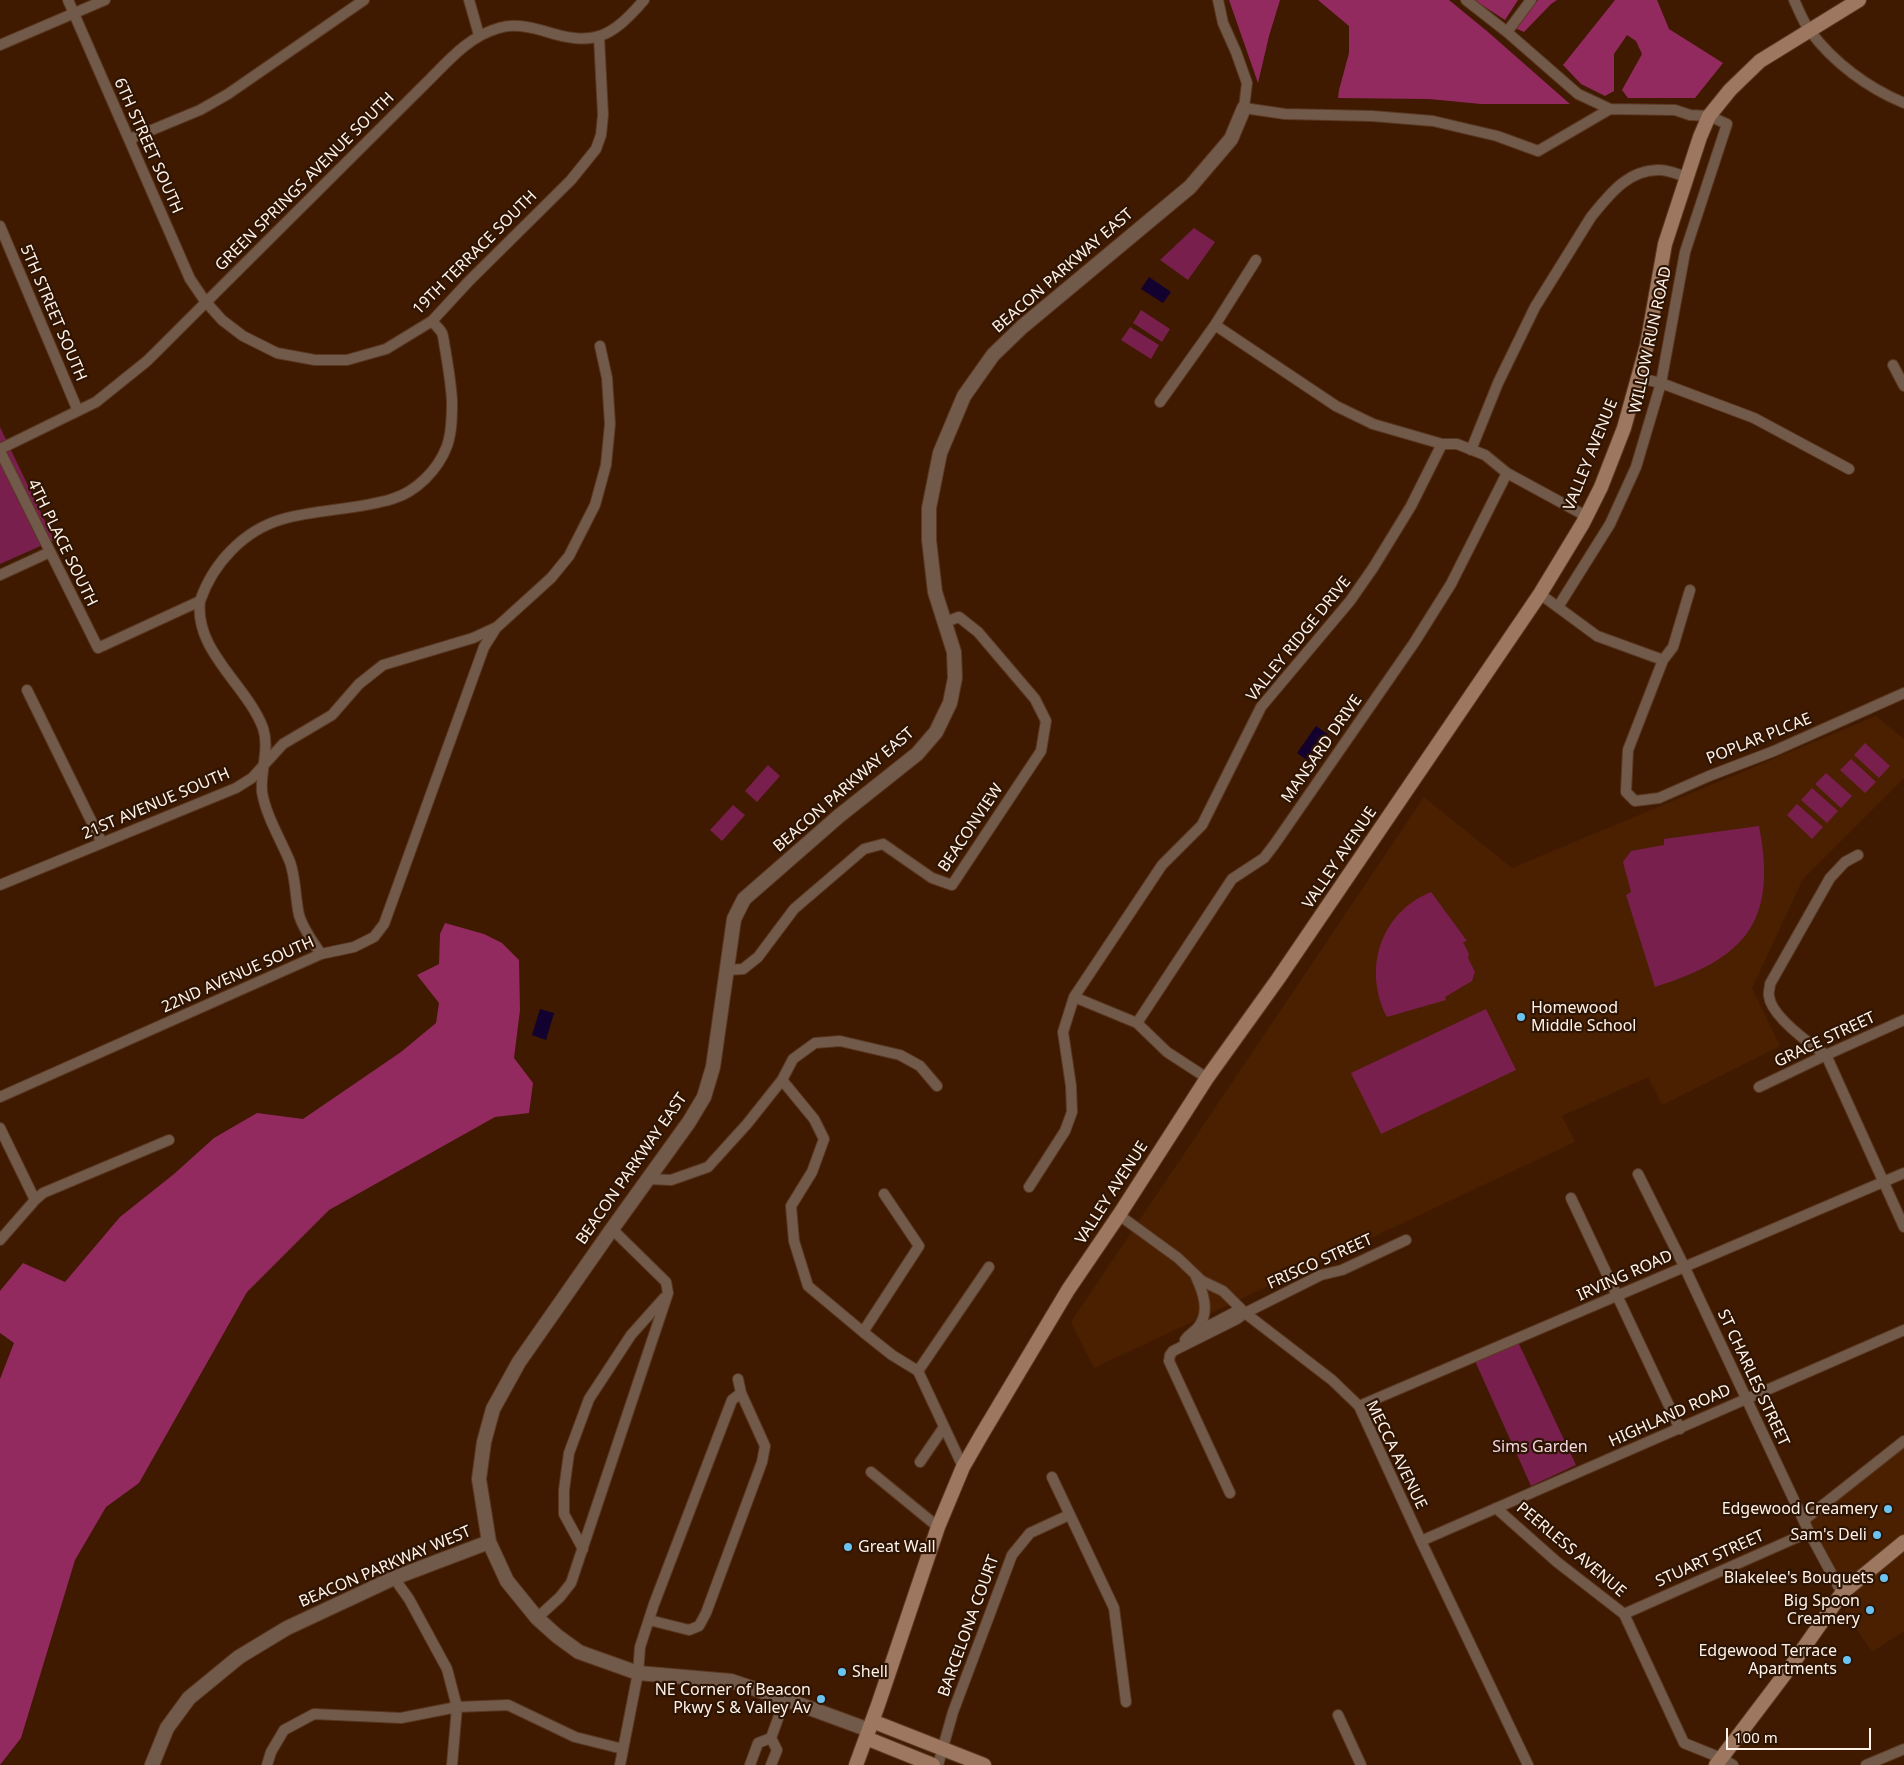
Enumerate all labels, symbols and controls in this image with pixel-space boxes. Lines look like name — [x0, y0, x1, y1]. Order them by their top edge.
street label: 6TH STREET SOUTH — [109, 75, 187, 217]
street label: GREEN SPRINGS AVENUE SOUTH — [212, 89, 398, 275]
street label: 19TH TERRACE SOUTH — [409, 187, 541, 319]
street label: BEACON PARKWAY EAST — [989, 205, 1137, 337]
street label: 5TH STREET SOUTH — [16, 242, 90, 384]
street label: WILLOW RUN ROAD — [1626, 265, 1676, 415]
street label: VALLEY AVENUE — [1560, 396, 1622, 514]
street label: 4TH PLACE SOUTH — [23, 476, 101, 610]
street label: VALLEY RIDGE DRIVE — [1243, 573, 1355, 705]
street label: MANSARD DRIVE — [1278, 691, 1366, 807]
street label: POPLAR PLCAE — [1704, 709, 1814, 769]
street label: BEACON PARKWAY EAST — [770, 724, 918, 856]
street label: 21ST AVENUE SOUTH — [79, 764, 233, 844]
street label: BEACONVIEW — [934, 780, 1008, 876]
street label: VALLEY AVENUE — [1299, 803, 1381, 913]
street label: 22ND AVENUE SOUTH — [159, 933, 317, 1017]
place label: Homewood Middle School — [1531, 998, 1636, 1036]
street label: GRACE STREET — [1772, 1008, 1878, 1072]
marker: Homewood Middle School — [1515, 1011, 1527, 1023]
street label: BEACON PARKWAY EAST — [572, 1090, 692, 1248]
street label: VALLEY AVENUE — [1072, 1138, 1152, 1248]
street label: FRISCO STREET — [1264, 1230, 1376, 1294]
street label: IRVING ROAD — [1574, 1246, 1676, 1306]
street label: ST CHARLES STREET — [1713, 1307, 1793, 1449]
street label: HIGHLAND ROAD — [1606, 1381, 1734, 1451]
street label: MECCA AVENUE — [1361, 1398, 1431, 1512]
park label: Sims Garden — [1492, 1437, 1588, 1457]
street label: PEERLESS AVENUE — [1512, 1499, 1630, 1601]
place label: Edgewood Creamery — [1722, 1499, 1878, 1519]
marker: Edgewood Creamery — [1882, 1503, 1894, 1515]
street label: BEACON PARKWAY WEST — [296, 1522, 474, 1612]
place label: Sam's Deli — [1791, 1525, 1867, 1545]
street label: STUART STREET — [1653, 1526, 1767, 1592]
marker: Sam's Deli — [1871, 1529, 1883, 1541]
place label: Great Wall — [858, 1537, 936, 1557]
marker: Great Wall — [842, 1541, 854, 1553]
street label: BARCELONA COURT — [934, 1552, 1004, 1700]
place label: Blakelee's Bouquets — [1724, 1568, 1874, 1588]
marker: Blakelee's Bouquets — [1878, 1572, 1890, 1584]
place label: Big Spoon Creamery — [1784, 1591, 1860, 1629]
marker: Big Spoon Creamery — [1864, 1604, 1876, 1616]
place label: Edgewood Terrace Apartments — [1698, 1641, 1837, 1679]
marker: Edgewood Terrace Apartments — [1841, 1654, 1853, 1666]
place label: Shell — [852, 1662, 888, 1682]
marker: Shell — [836, 1666, 848, 1678]
place label: NE Corner of Beacon Pkwy S & Valley Av — [655, 1680, 811, 1718]
marker: NE Corner of Beacon Pkwy S & Valley Av — [815, 1693, 827, 1705]
scale bar — [1729, 1718, 1874, 1750]
text: 100 m — [1734, 1727, 1778, 1747]

